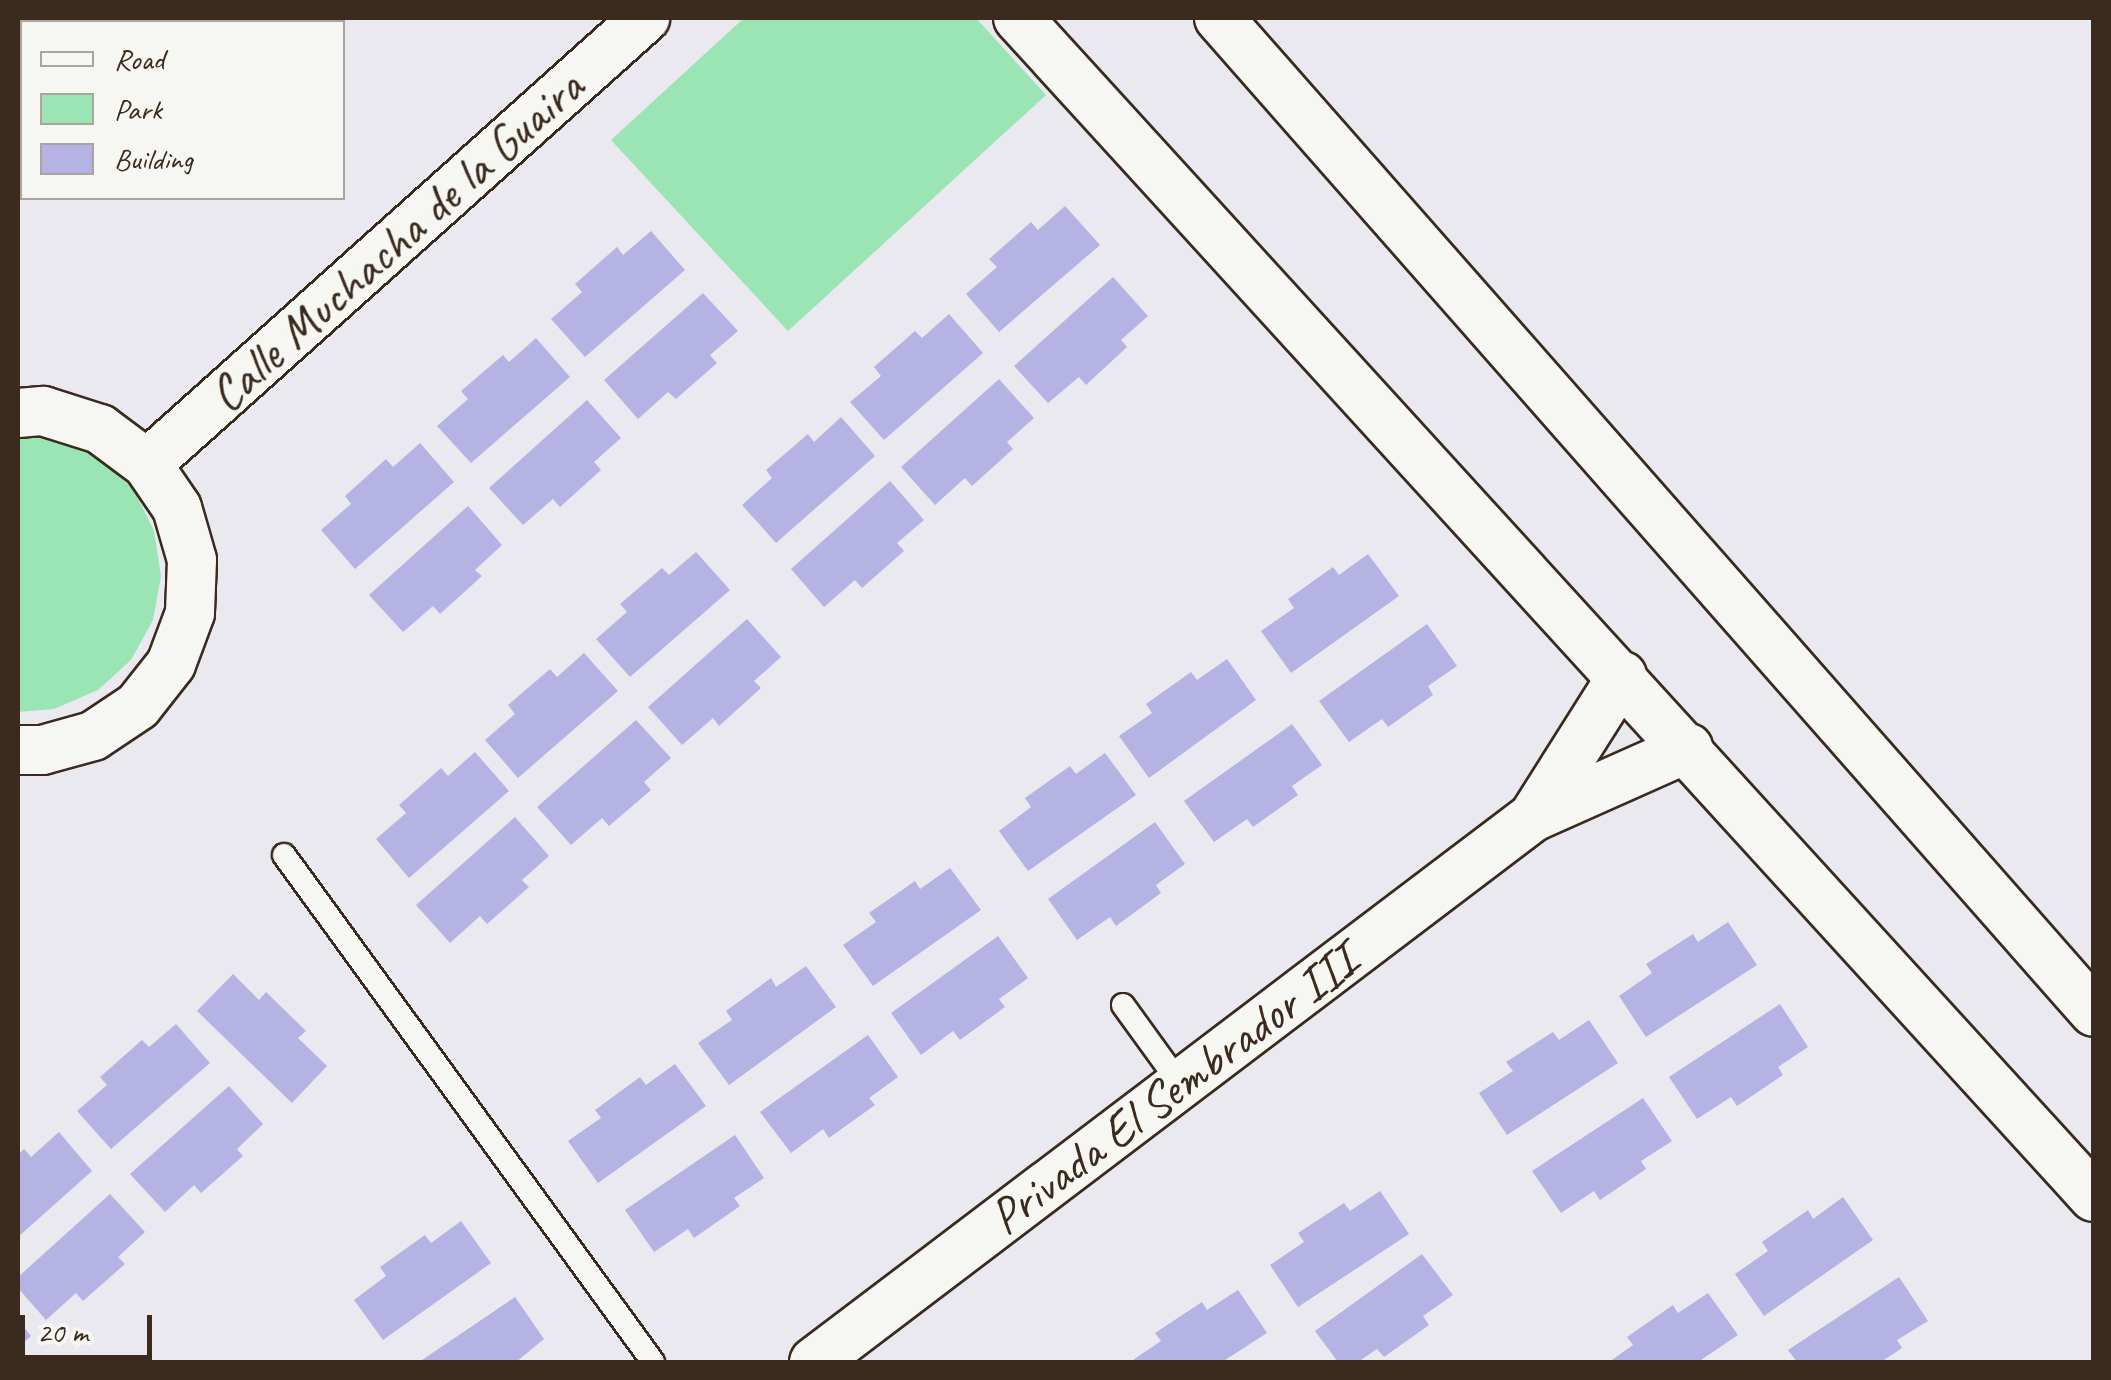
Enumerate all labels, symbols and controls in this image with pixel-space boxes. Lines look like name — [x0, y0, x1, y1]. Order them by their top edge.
legend — [20, 20, 345, 200]
text: Road — [114, 40, 164, 78]
street label: Calle Muchacha de la Guaira — [197, 57, 595, 425]
text: Park — [114, 90, 162, 128]
text: Building — [114, 140, 193, 178]
street label: Privada El Sembrador III — [978, 932, 1368, 1246]
scale bar — [25, 1295, 158, 1357]
text: 20 m — [37, 1313, 88, 1351]

